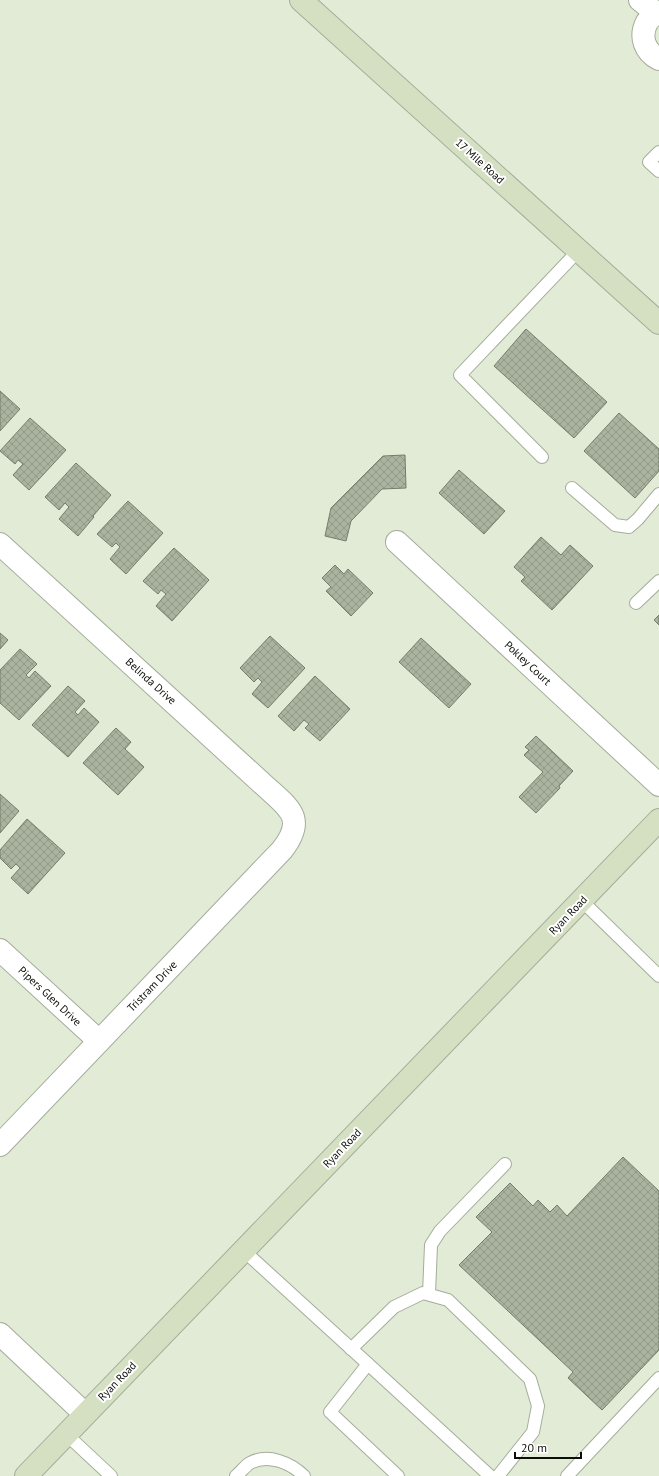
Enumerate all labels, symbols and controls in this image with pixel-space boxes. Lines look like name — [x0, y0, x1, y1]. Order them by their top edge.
street label: 17 Mile Road — [453, 135, 507, 187]
street label: Pokley Court — [502, 638, 554, 688]
street label: Belinda Drive — [123, 655, 179, 708]
street label: Ryan Road — [546, 892, 590, 937]
street label: Tristram Drive — [124, 957, 180, 1014]
street label: Pipers Glen Drive — [16, 963, 85, 1029]
street label: Ryan Road — [320, 1125, 364, 1170]
street label: Ryan Road — [95, 1358, 139, 1403]
scale bar — [515, 1434, 581, 1460]
text: 20 m — [521, 1440, 547, 1455]

